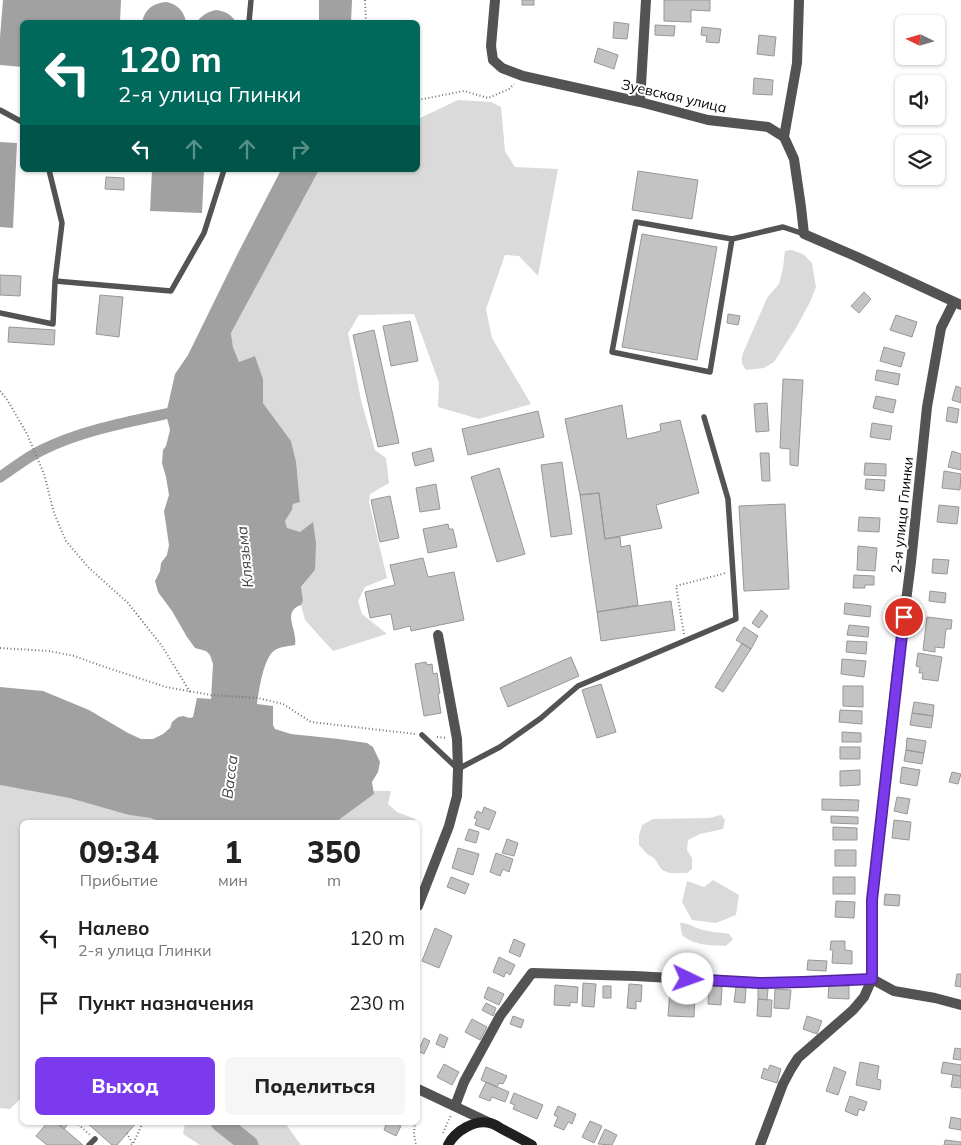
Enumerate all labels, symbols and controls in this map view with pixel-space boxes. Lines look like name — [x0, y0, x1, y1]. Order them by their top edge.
north arrow — [895, 15, 945, 65]
map controls — [895, 15, 945, 185]
text: 120 m — [118, 37, 222, 81]
icon: left — [35, 40, 100, 105]
street label: Зуевская улица — [620, 75, 728, 117]
button: sound — [895, 75, 945, 125]
text: 2-я улица Глинки — [118, 80, 301, 108]
icon: left — [127, 135, 155, 163]
icon: ahead — [180, 135, 208, 163]
icon: ahead — [233, 135, 261, 163]
icon: right — [286, 135, 314, 163]
button: layers — [895, 135, 945, 185]
street label: 2-я улица Глинки — [887, 456, 917, 574]
water label: Клязьма — [232, 525, 257, 589]
pin — [883, 596, 925, 638]
icon: arrive — [890, 603, 918, 631]
water label: Васса — [217, 754, 242, 800]
text: 09:34 — [79, 833, 159, 871]
text: 1 — [224, 833, 242, 871]
text: 350 — [307, 833, 361, 871]
text: Прибытие — [80, 870, 158, 890]
text: мин — [218, 870, 248, 890]
text: m — [327, 870, 341, 890]
text: Налево — [78, 916, 150, 940]
icon: left — [35, 924, 63, 952]
text: 120 m — [349, 926, 405, 950]
text: 2-я улица Глинки — [78, 940, 211, 960]
position arrow — [661, 952, 713, 1004]
icon: arrive — [35, 989, 63, 1017]
text: Пункт назначения — [78, 991, 254, 1015]
text: 230 m — [349, 991, 405, 1015]
button: Выход — [35, 1057, 215, 1115]
button: Поделиться — [225, 1057, 405, 1115]

